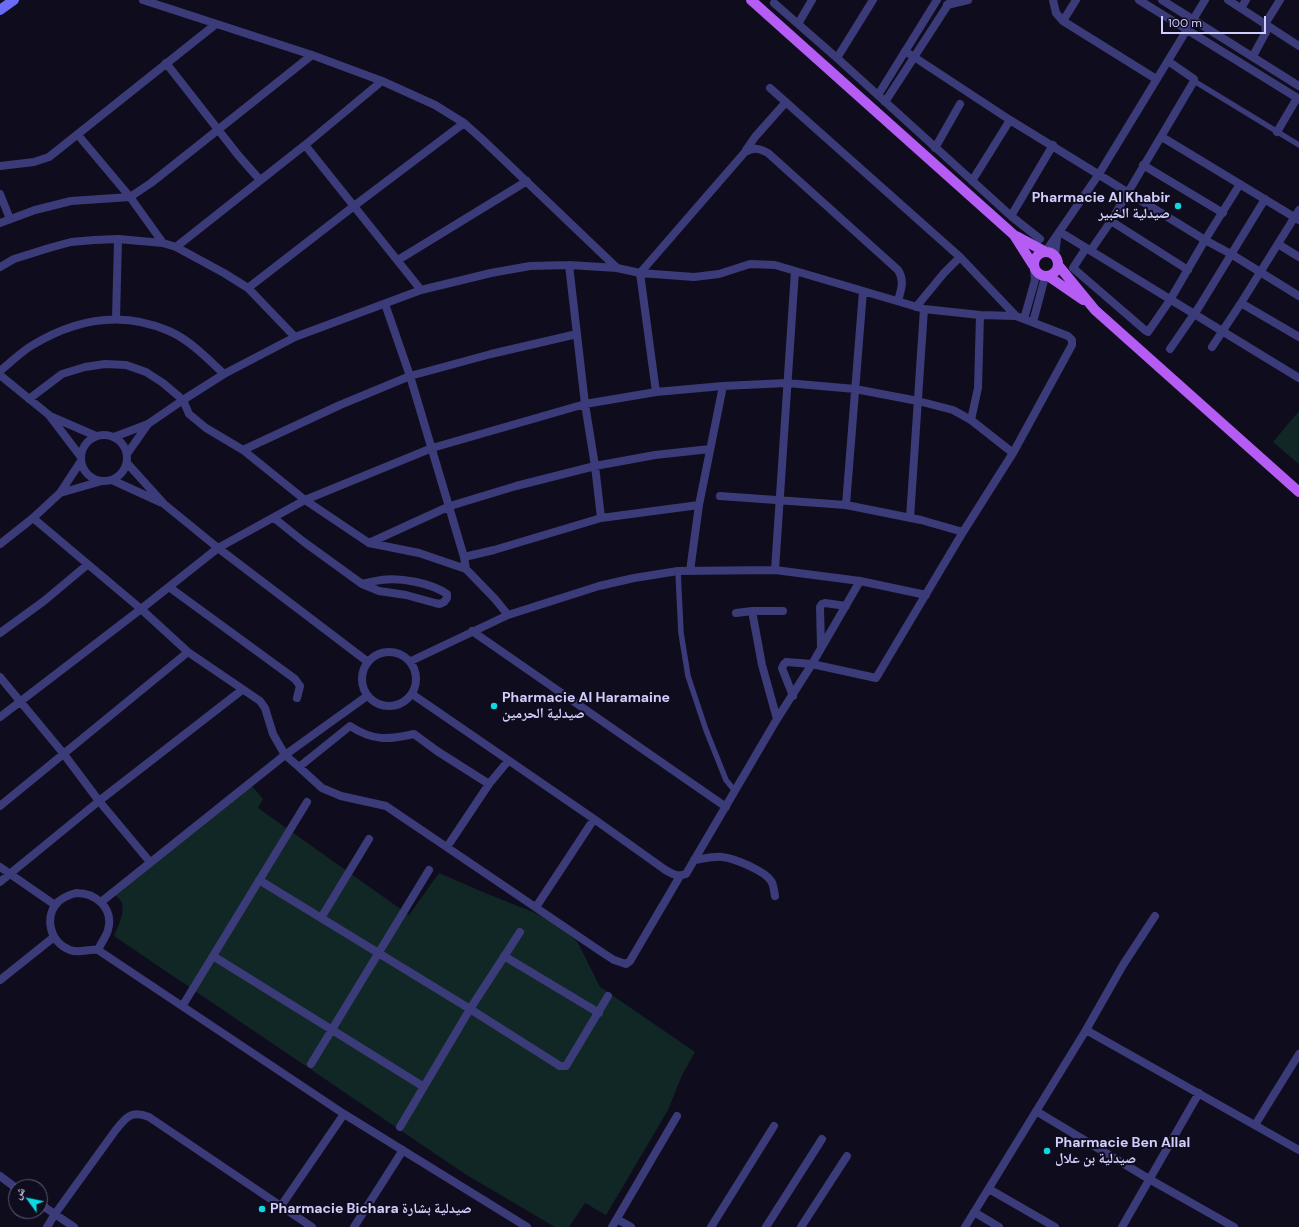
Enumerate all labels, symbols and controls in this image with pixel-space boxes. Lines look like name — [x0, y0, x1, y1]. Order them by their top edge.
scale bar — [1163, 8, 1268, 34]
text: 100 m — [1168, 15, 1202, 31]
place label: Pharmacie Al Khabir صيدلية الخبير — [1032, 190, 1170, 222]
marker: Pharmacie Al Khabir صيدلية الخبير — [1173, 201, 1183, 211]
place label: Pharmacie Al Haramaine صيدلية الحرمين — [502, 690, 670, 722]
marker: Pharmacie Al Haramaine صيدلية الحرمين — [489, 701, 499, 711]
place label: Pharmacie Ben Allal صيدلية بن علال — [1055, 1135, 1190, 1168]
marker: Pharmacie Ben Allal صيدلية بن علال — [1042, 1146, 1052, 1156]
north arrow — [8, 1179, 48, 1219]
text: ش — [10, 1184, 28, 1202]
place label: Pharmacie Bichara صيدلية بشارة — [270, 1201, 472, 1217]
marker: Pharmacie Bichara صيدلية بشارة — [257, 1204, 267, 1214]

